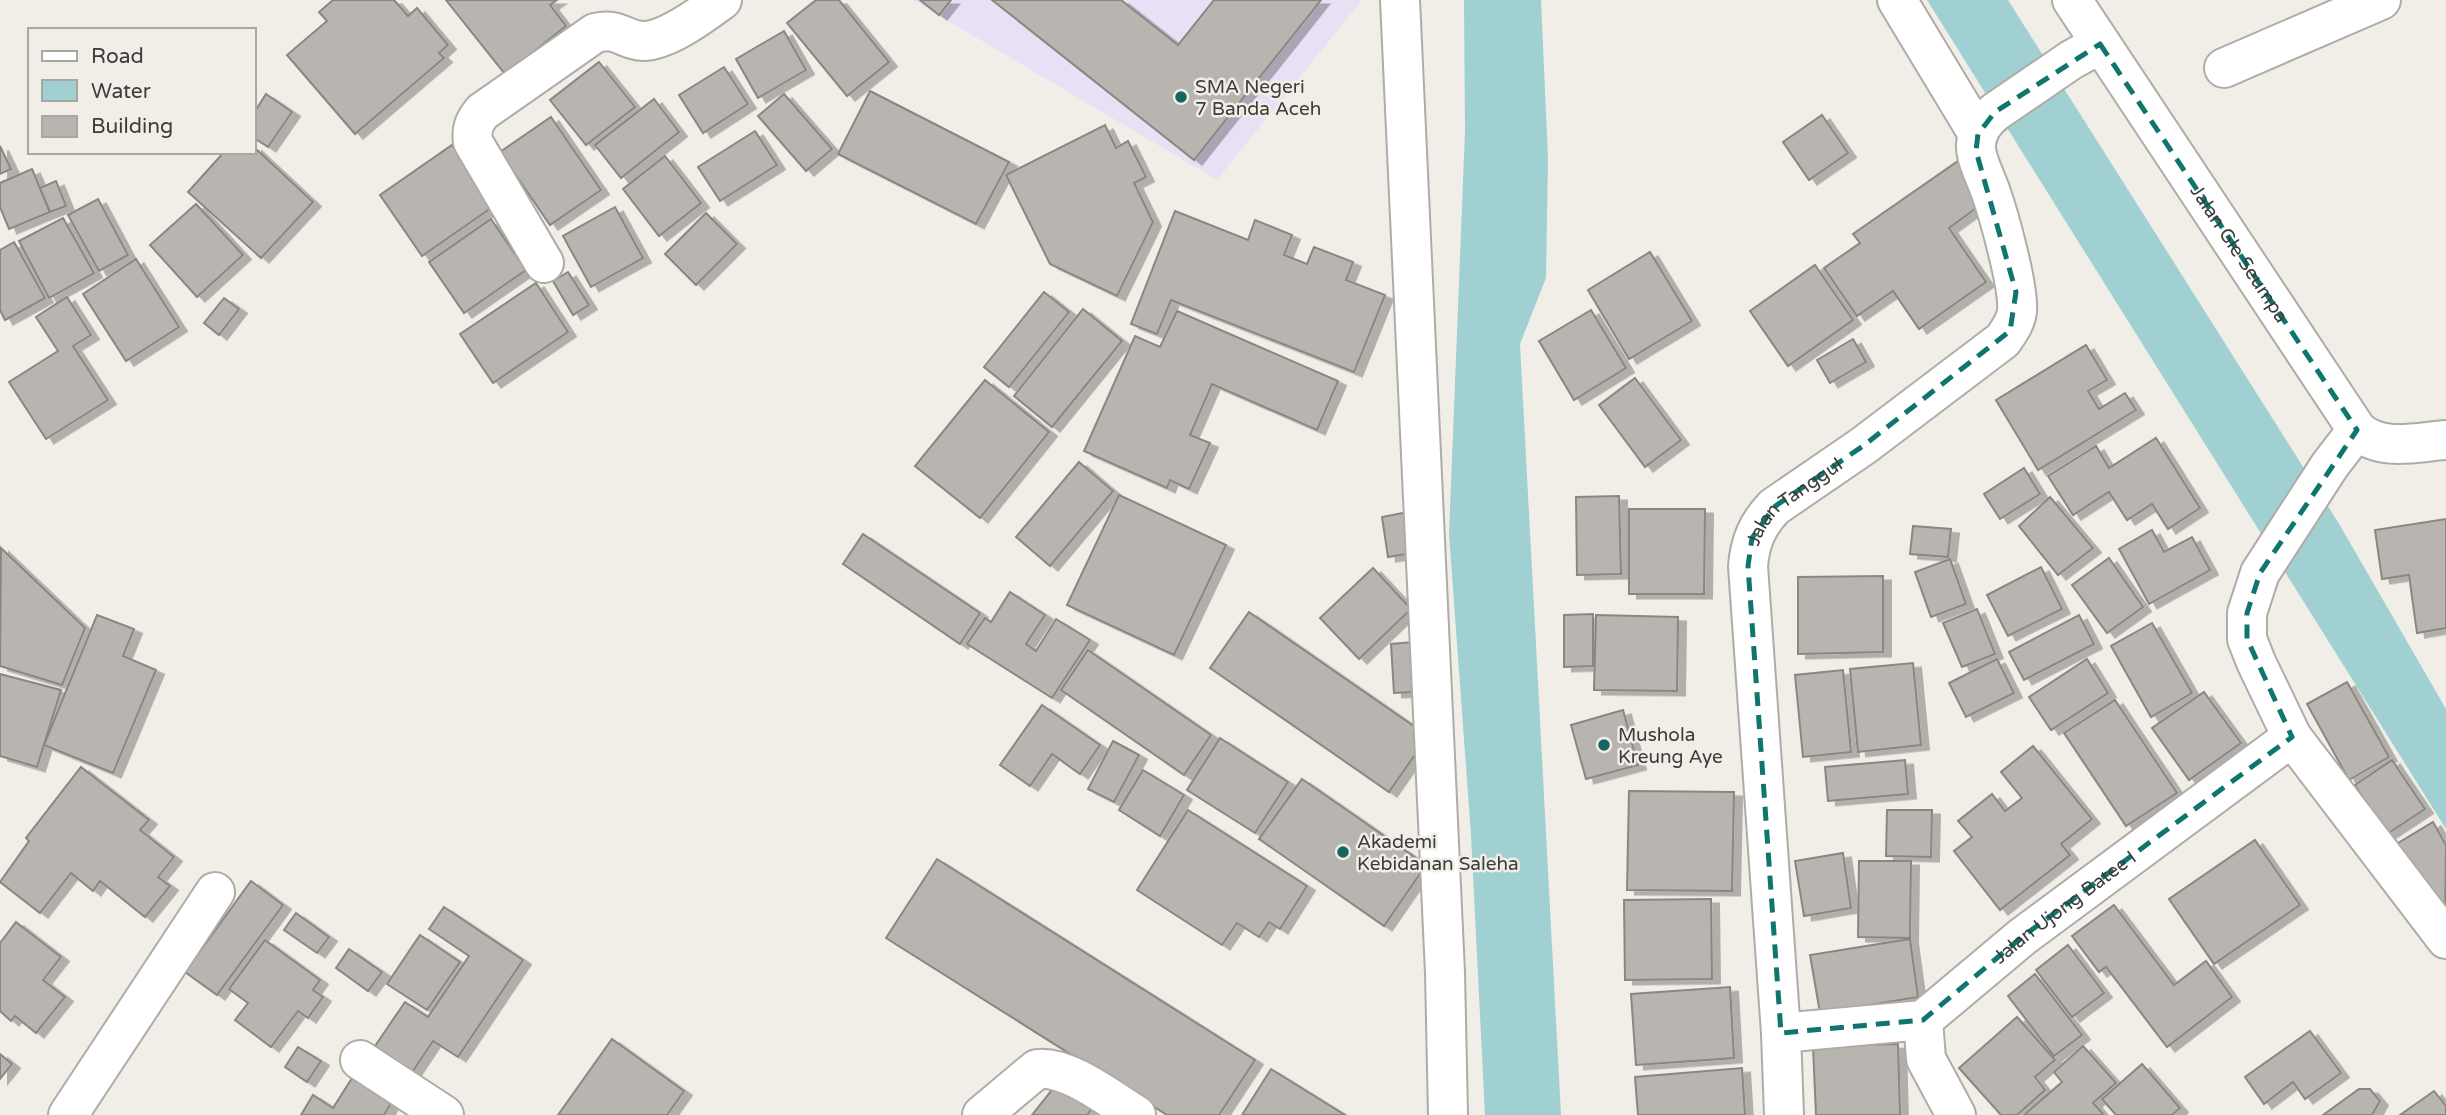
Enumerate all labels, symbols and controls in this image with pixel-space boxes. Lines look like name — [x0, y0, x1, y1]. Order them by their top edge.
legend — [28, 28, 256, 154]
text: Road — [91, 44, 144, 69]
place label: SMA Negeri 7 Banda Aceh — [1195, 76, 1321, 120]
text: Water — [91, 79, 151, 104]
marker: SMA Negeri 7 Banda Aceh — [1173, 89, 1189, 105]
text: Building — [91, 114, 173, 139]
street label: Jalan Gle Seumpa — [2186, 181, 2293, 327]
street label: Jalan Tanggul — [1742, 454, 1847, 548]
place label: Mushola Kreung Aye — [1618, 724, 1723, 768]
marker: Mushola Kreung Aye — [1596, 737, 1612, 753]
place label: Akademi Kebidanan Saleha — [1357, 831, 1519, 875]
marker: Akademi Kebidanan Saleha — [1335, 844, 1351, 860]
street label: Jalan Ujong Batee I — [1989, 846, 2141, 968]

